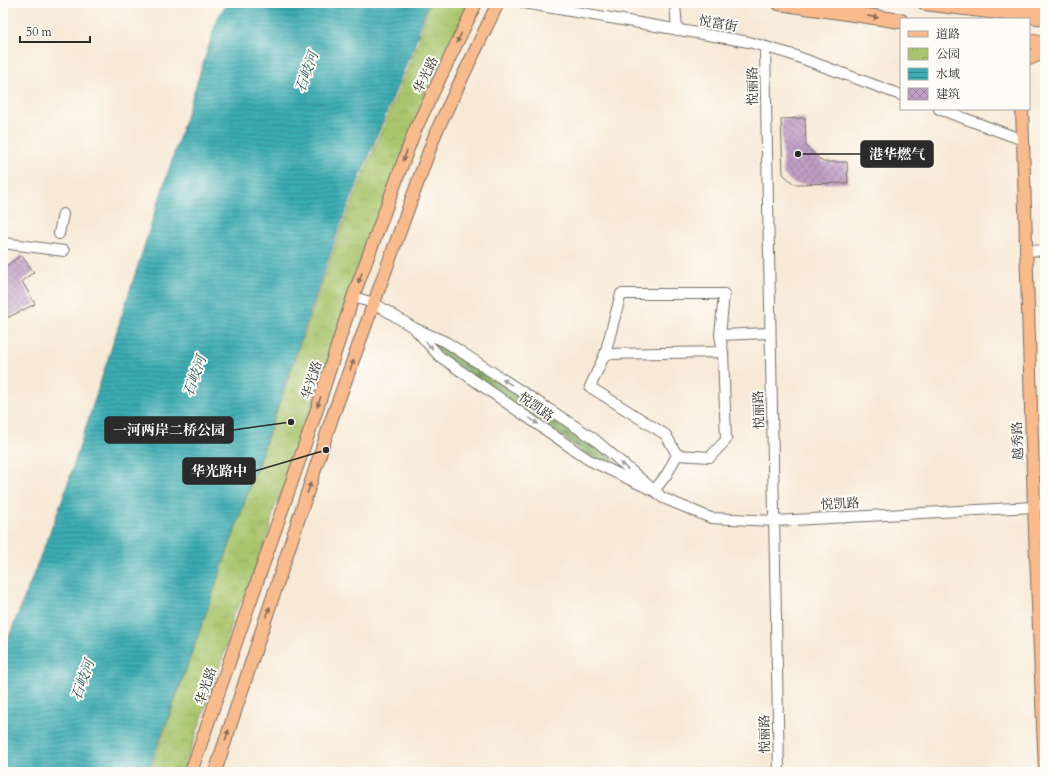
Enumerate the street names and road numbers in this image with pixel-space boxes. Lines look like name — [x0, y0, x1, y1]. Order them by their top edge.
street label: 悦富街 — [697, 12, 739, 36]
street label: 华光路 — [409, 54, 443, 96]
street label: 悦丽路 — [744, 66, 762, 106]
street label: 华光路 — [297, 359, 327, 401]
street label: 悦凯路 — [515, 388, 557, 426]
street label: 悦丽路 — [749, 390, 769, 430]
street label: 越秀路 — [1008, 421, 1028, 461]
street label: 悦凯路 — [820, 494, 860, 514]
street label: 华光路 — [191, 665, 221, 707]
street label: 悦丽路 — [756, 714, 774, 754]

